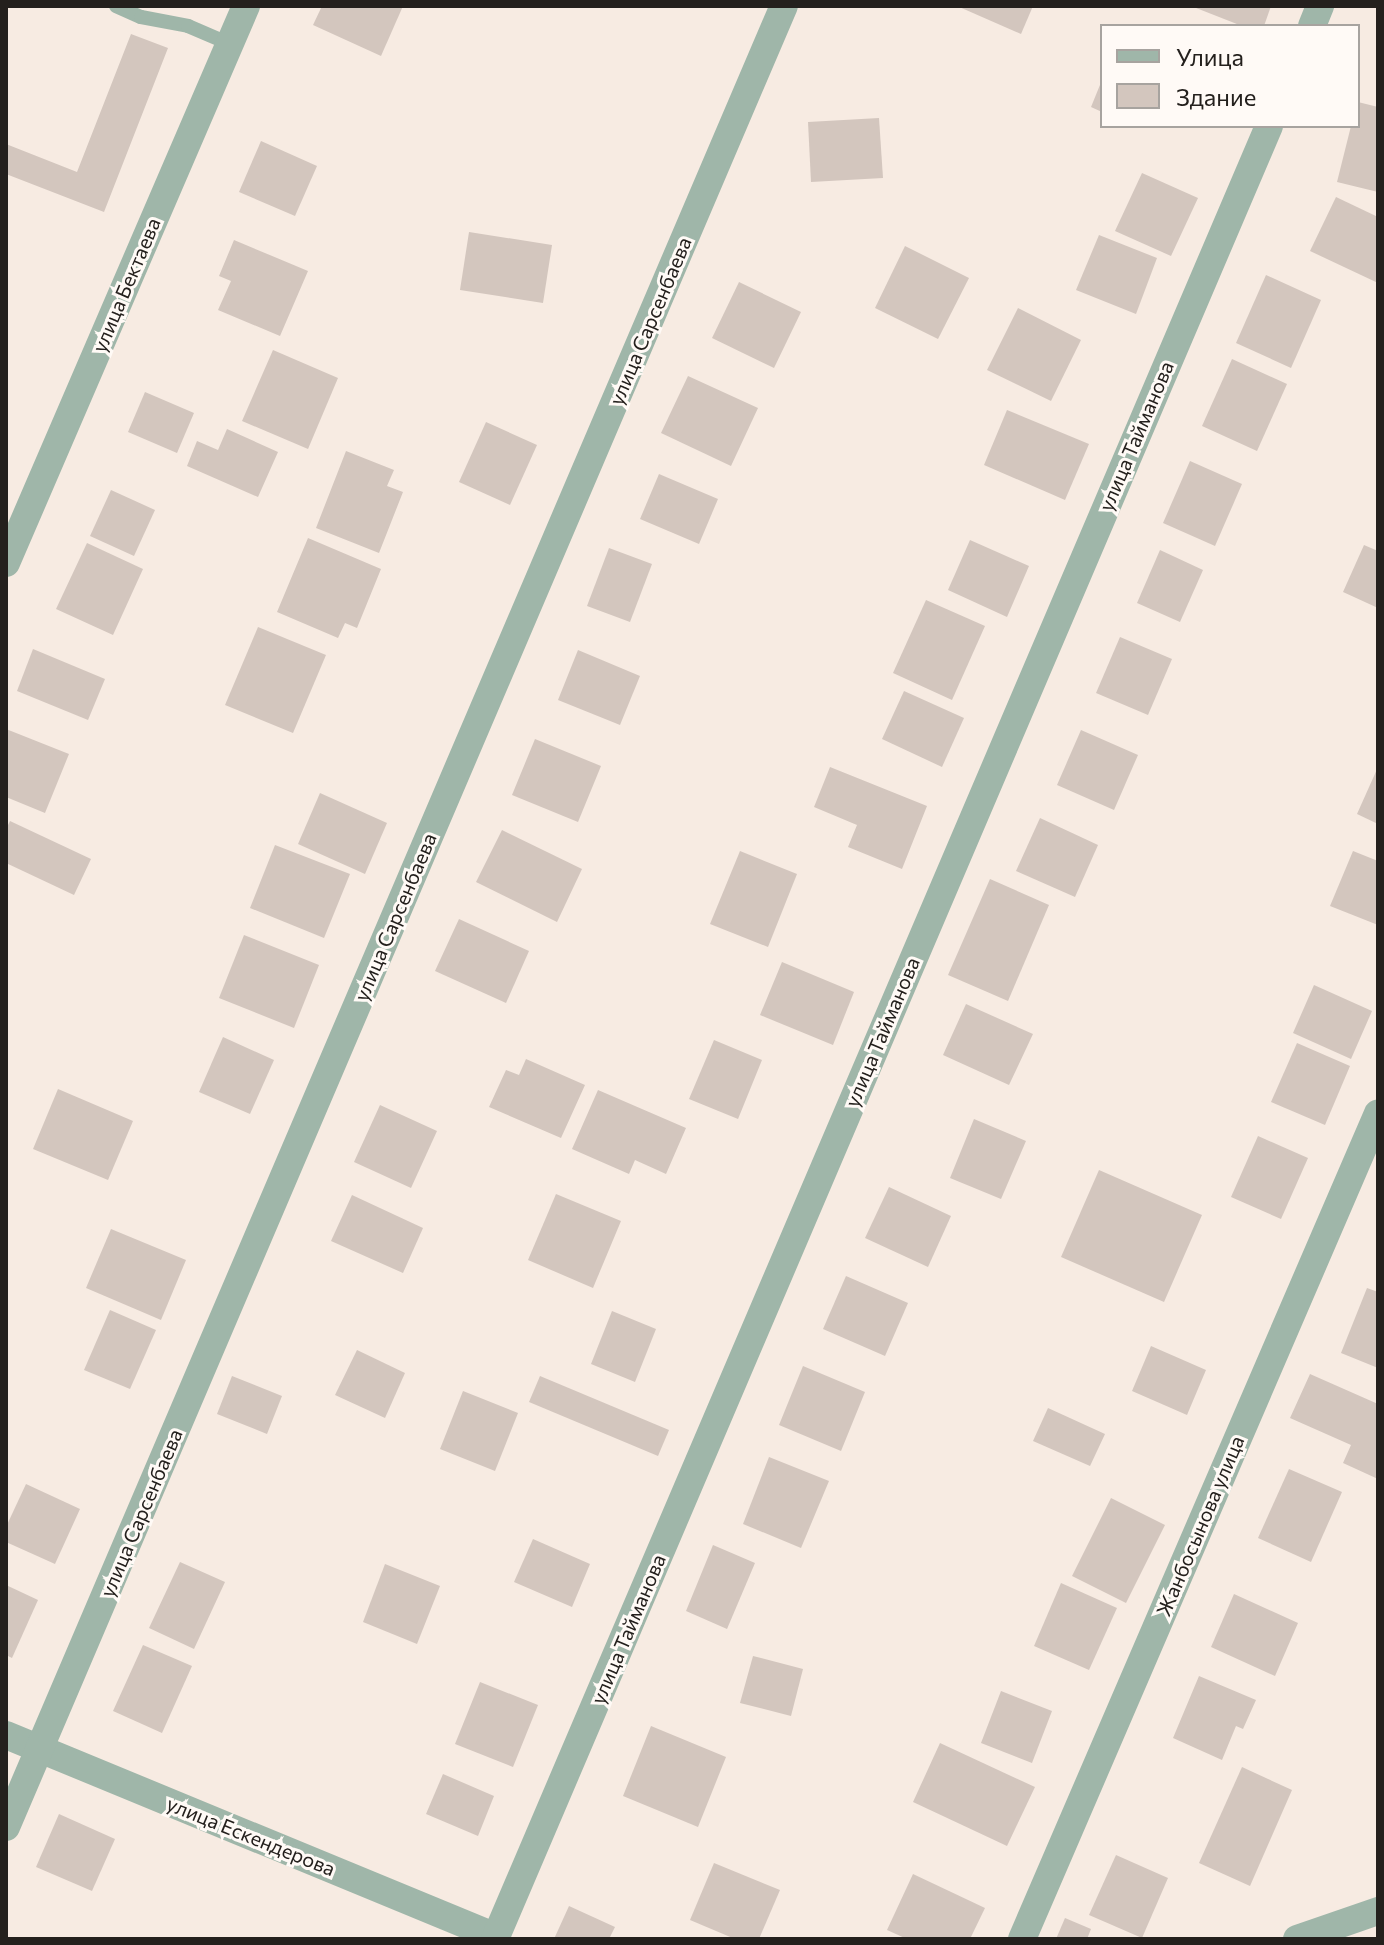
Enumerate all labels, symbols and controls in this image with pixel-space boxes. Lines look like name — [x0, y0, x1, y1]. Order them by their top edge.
legend — [1100, 24, 1360, 128]
text: Улица — [1176, 42, 1244, 71]
text: Здание — [1176, 82, 1256, 111]
street label: улица Бектаева — [87, 214, 165, 356]
street label: улица Сарсенбаева — [604, 233, 696, 409]
street label: улица Тайманова — [1094, 357, 1178, 515]
street label: улица Сарсенбаева — [349, 829, 441, 1005]
street label: улица Тайманова — [840, 953, 924, 1111]
street label: улица Сарсенбаева — [95, 1425, 187, 1601]
street label: Жанбосынова улица — [1151, 1432, 1249, 1620]
street label: улица Тайманова — [586, 1550, 670, 1708]
street label: улица Ескендерова — [163, 1791, 339, 1881]

